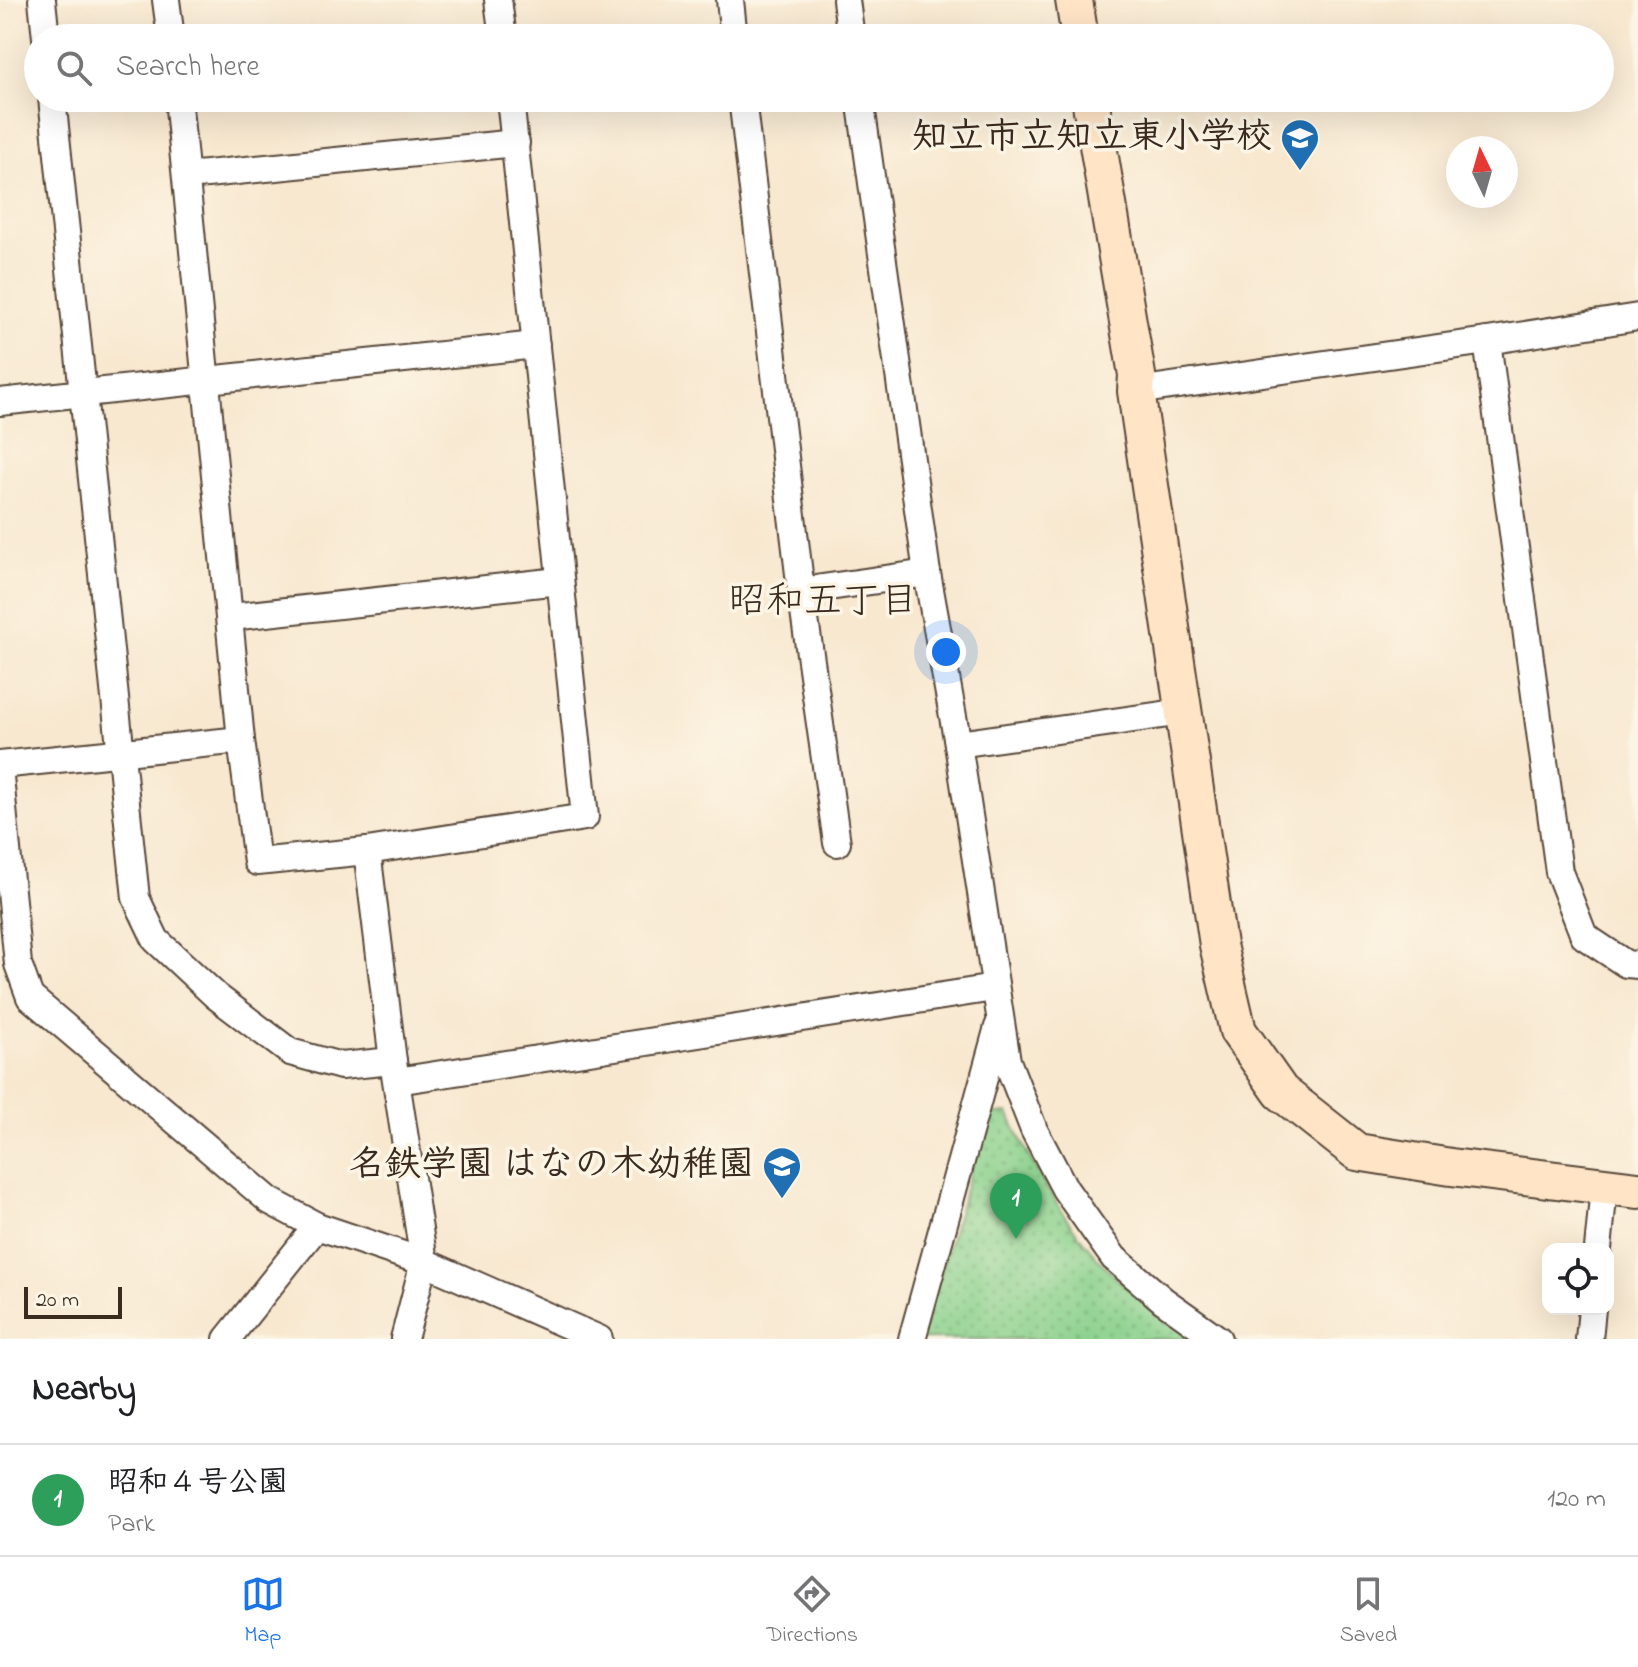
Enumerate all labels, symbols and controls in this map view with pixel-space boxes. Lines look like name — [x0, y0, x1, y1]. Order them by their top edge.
search box — [24, 24, 1614, 112]
icon: search — [52, 46, 96, 90]
text: Search here — [116, 46, 260, 90]
place label: 知立市立知立東小学校 — [912, 112, 1272, 165]
school or university icon: 知立市立知立東小学校 — [1279, 117, 1321, 172]
north arrow — [1446, 136, 1518, 208]
district label: 昭和五丁目 — [728, 575, 918, 631]
your location — [926, 632, 966, 672]
place label: 名鉄学園 はなの木幼稚園 — [349, 1140, 754, 1193]
school or university icon: 名鉄学園 はなの木幼稚園 — [761, 1145, 803, 1200]
pin: 1 — [990, 1173, 1042, 1239]
map controls — [1542, 1243, 1614, 1315]
button: locate — [1542, 1243, 1614, 1315]
scale bar — [24, 1283, 122, 1319]
text: 20 m — [36, 1285, 79, 1317]
text: Nearby — [32, 1366, 136, 1416]
text: 昭和４号公園 — [108, 1462, 288, 1506]
text: 1 — [54, 1481, 62, 1519]
text: 120 m — [1547, 1481, 1606, 1519]
text: Park — [108, 1506, 155, 1544]
tab: Map — [241, 1572, 285, 1652]
tab: Directions — [767, 1572, 858, 1652]
tab: Saved — [1340, 1572, 1397, 1652]

